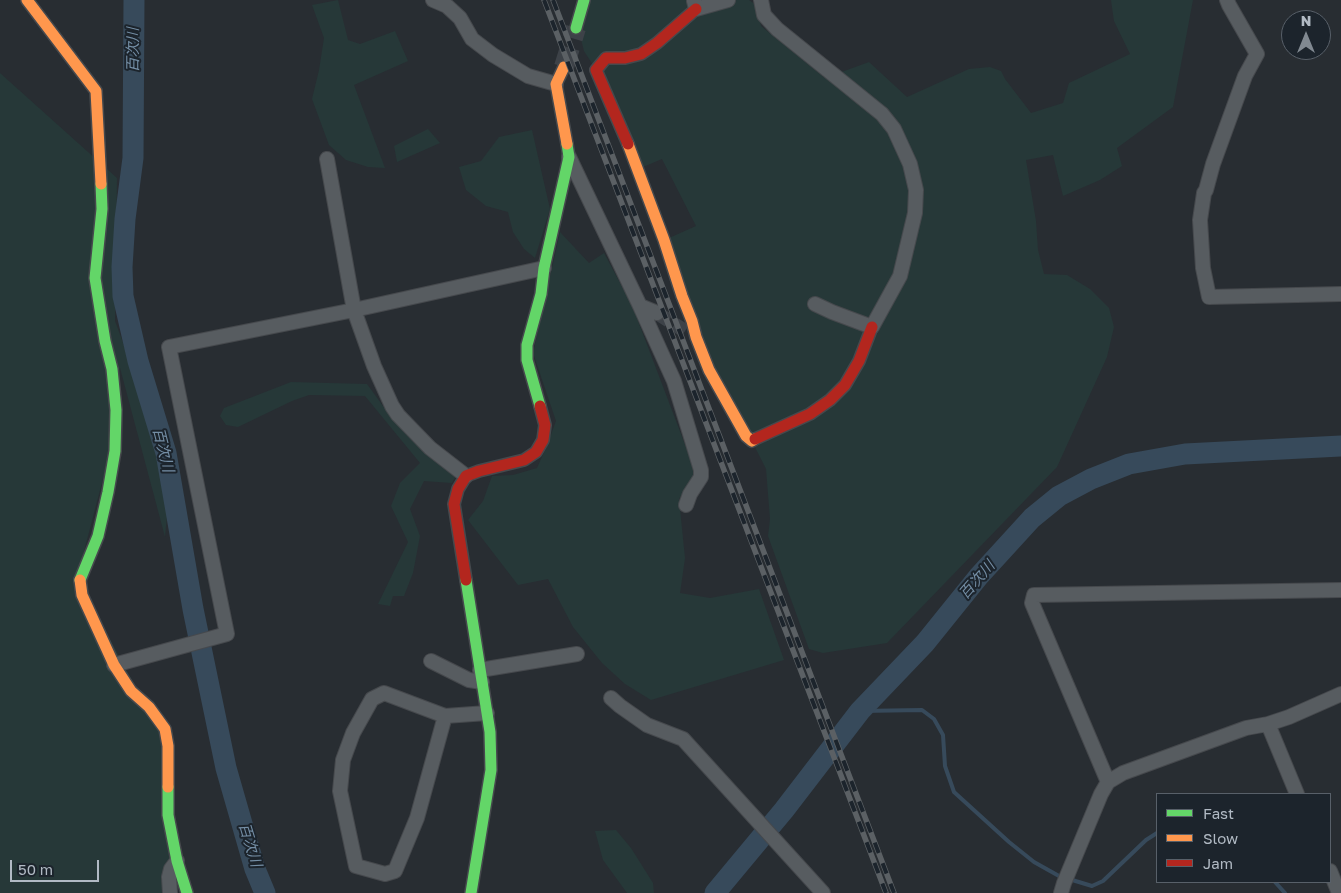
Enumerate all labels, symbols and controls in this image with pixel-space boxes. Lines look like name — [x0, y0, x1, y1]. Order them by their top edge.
north arrow — [1281, 10, 1331, 60]
text: N — [1301, 12, 1311, 29]
water label: 百次川 — [124, 28, 142, 72]
water label: 百次川 — [149, 426, 177, 474]
water label: 百次川 — [955, 557, 999, 603]
legend — [1156, 793, 1331, 883]
text: Fast — [1203, 804, 1234, 822]
water label: 百次川 — [235, 821, 265, 869]
text: Slow — [1203, 829, 1238, 847]
scale bar — [12, 850, 101, 882]
text: Jam — [1203, 854, 1233, 872]
text: 50 m — [18, 860, 53, 878]

